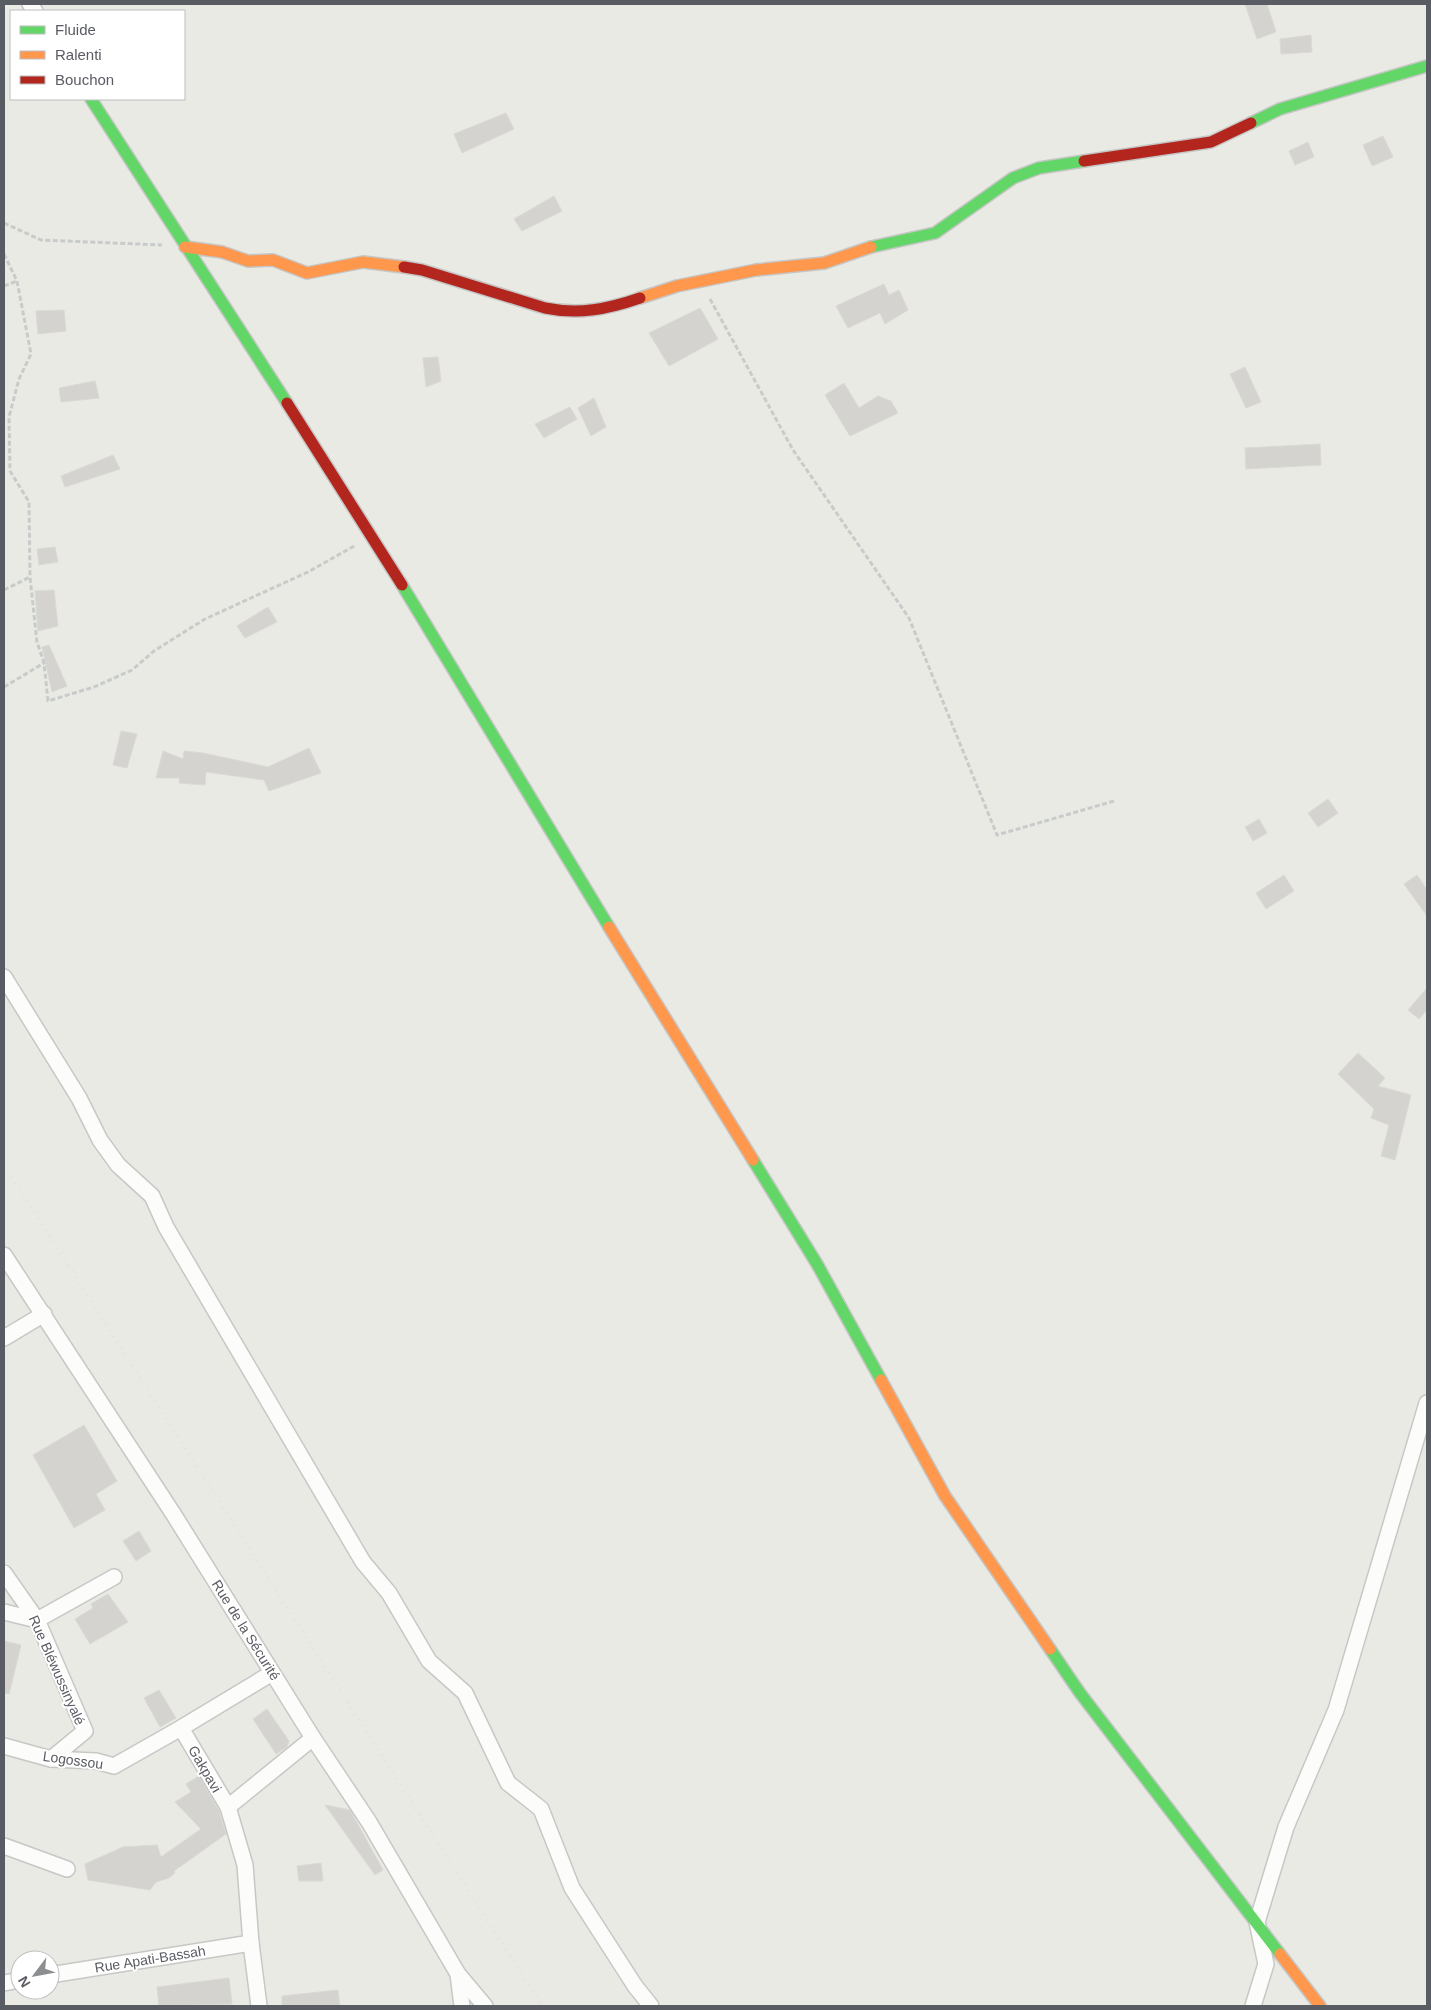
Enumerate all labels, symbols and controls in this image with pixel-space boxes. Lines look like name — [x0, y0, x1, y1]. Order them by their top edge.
legend — [10, 10, 185, 100]
text: Fluide — [55, 21, 96, 38]
text: Ralenti — [55, 46, 102, 63]
text: Bouchon — [55, 71, 114, 88]
street label: Rue de la Sécurité — [209, 1577, 283, 1683]
street label: Rue Bléwussinyalé — [26, 1613, 88, 1727]
street label: Gakpavi — [185, 1743, 225, 1795]
street label: Logossou — [42, 1748, 104, 1772]
street label: Rue Apati-Bassah — [93, 1942, 207, 1976]
north arrow — [10, 1950, 60, 2000]
text: N — [15, 1973, 33, 1990]

